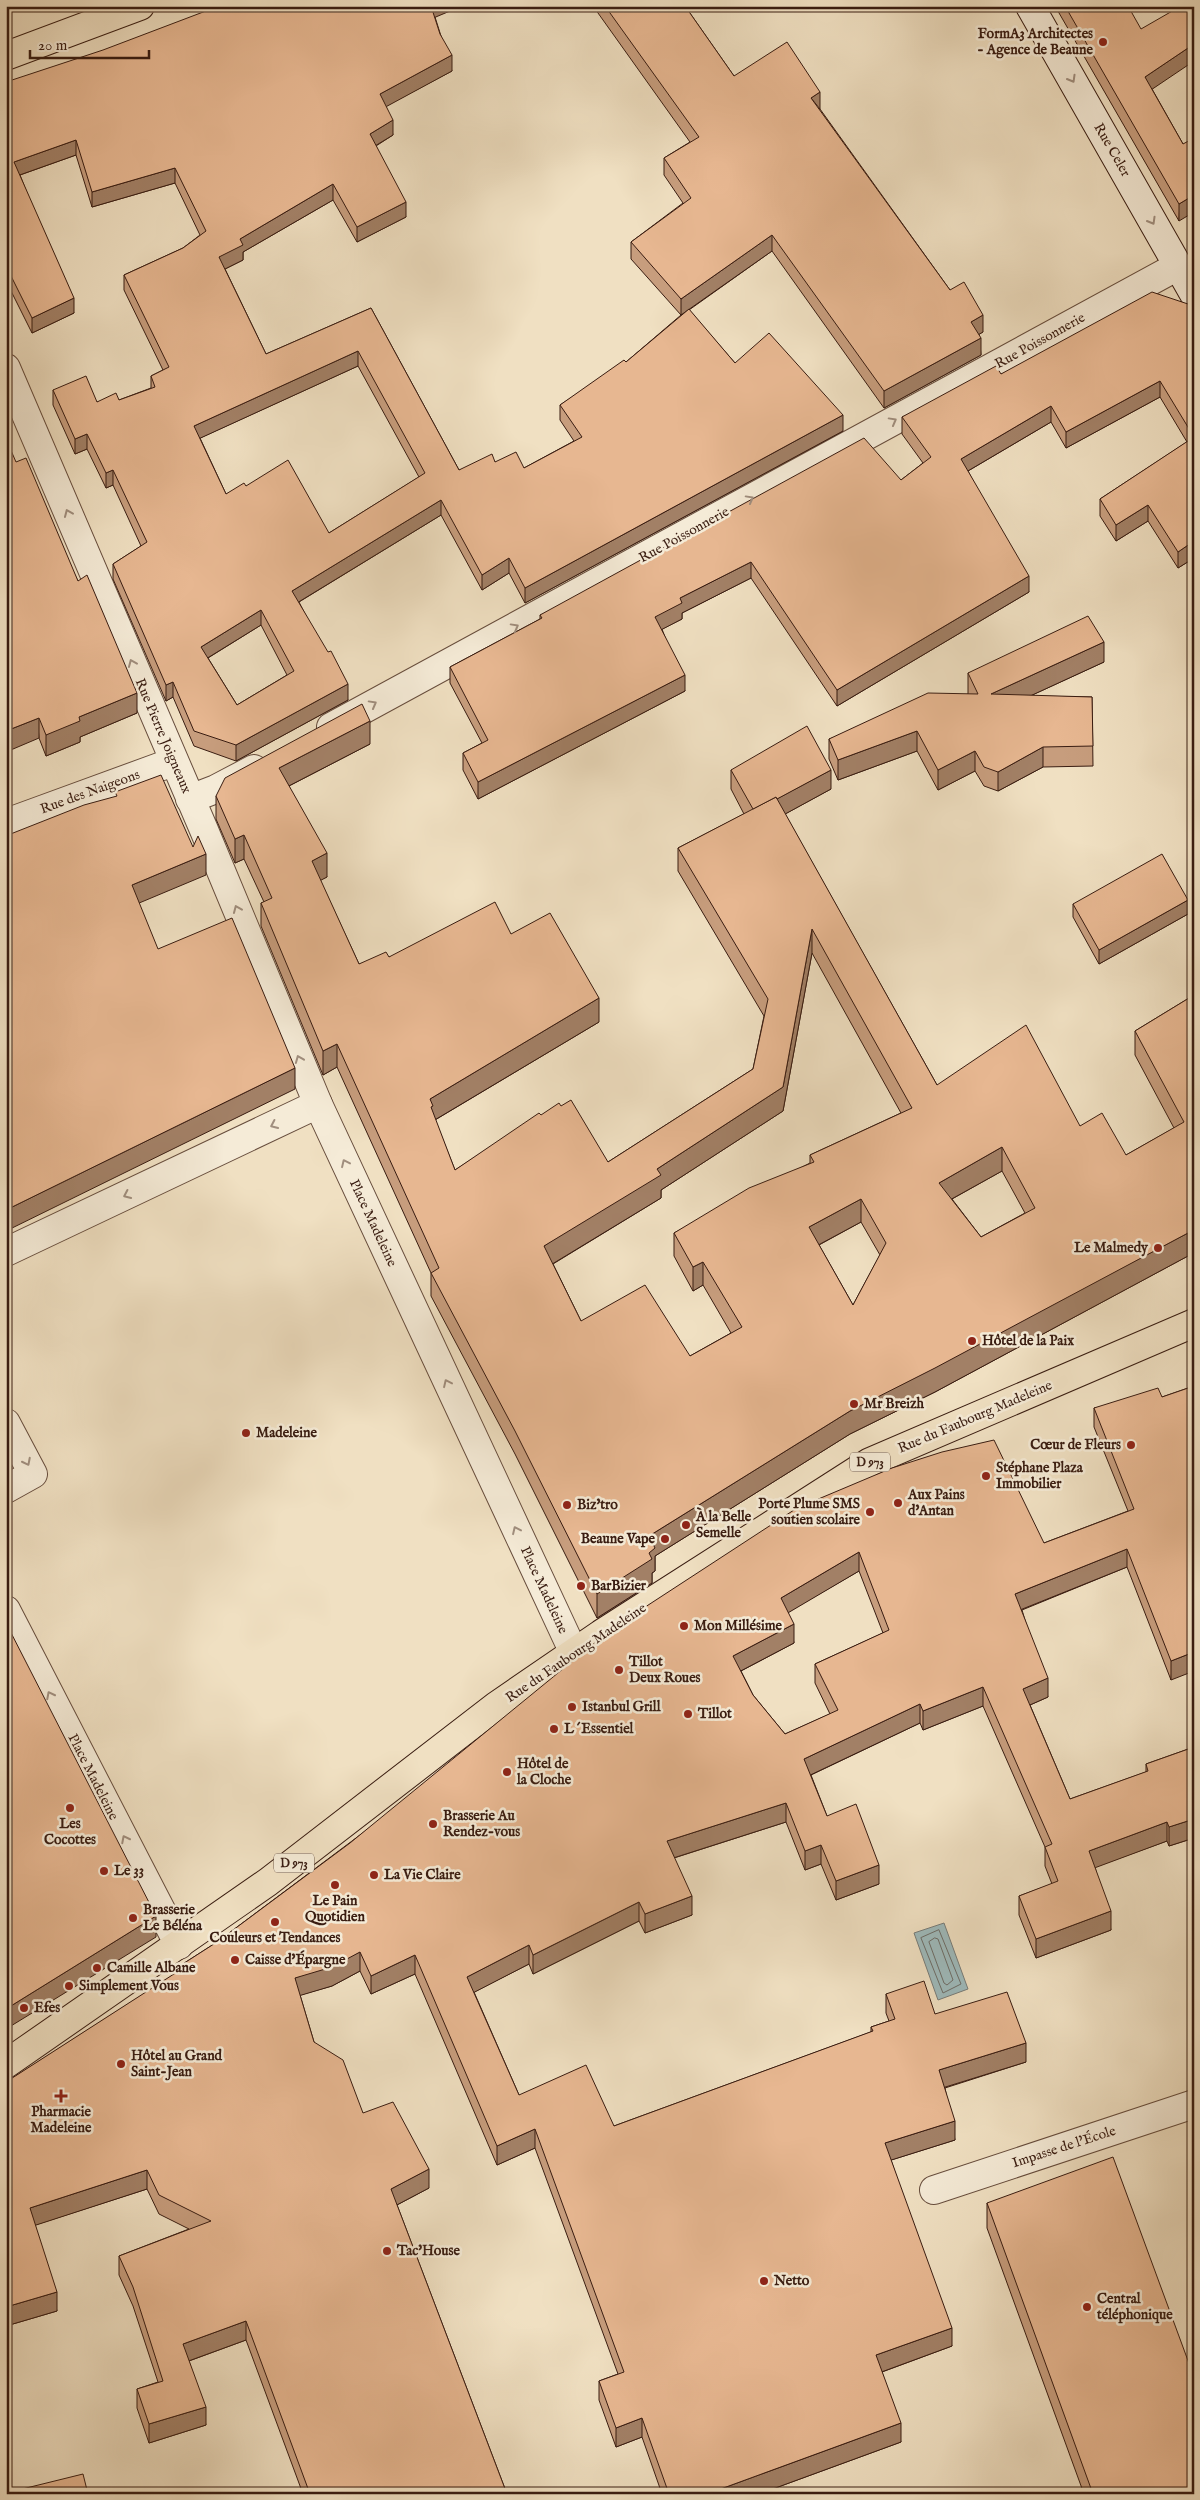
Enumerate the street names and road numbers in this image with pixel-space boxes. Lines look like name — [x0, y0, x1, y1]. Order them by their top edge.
street label: Rue Celer — [1089, 120, 1135, 180]
street label: Rue Poissonnerie — [992, 309, 1089, 373]
street label: Rue Poissonnerie — [636, 503, 733, 567]
street label: Rue Pierre Joigneaux — [131, 676, 195, 797]
street label: Rue des Naigeons — [38, 766, 142, 818]
street label: Place Madeleine — [345, 1176, 401, 1270]
street label: Rue du Faubourg Madeleine — [895, 1376, 1055, 1458]
road number: D 973 — [850, 1452, 890, 1471]
street label: Place Madeleine — [516, 1543, 572, 1637]
street label: Rue du Faubourg Madeleine — [502, 1599, 650, 1707]
street label: Place Madeleine — [64, 1731, 123, 1824]
road number: D 973 — [274, 1854, 314, 1872]
street label: Impasse de l'École — [1010, 2121, 1119, 2172]

